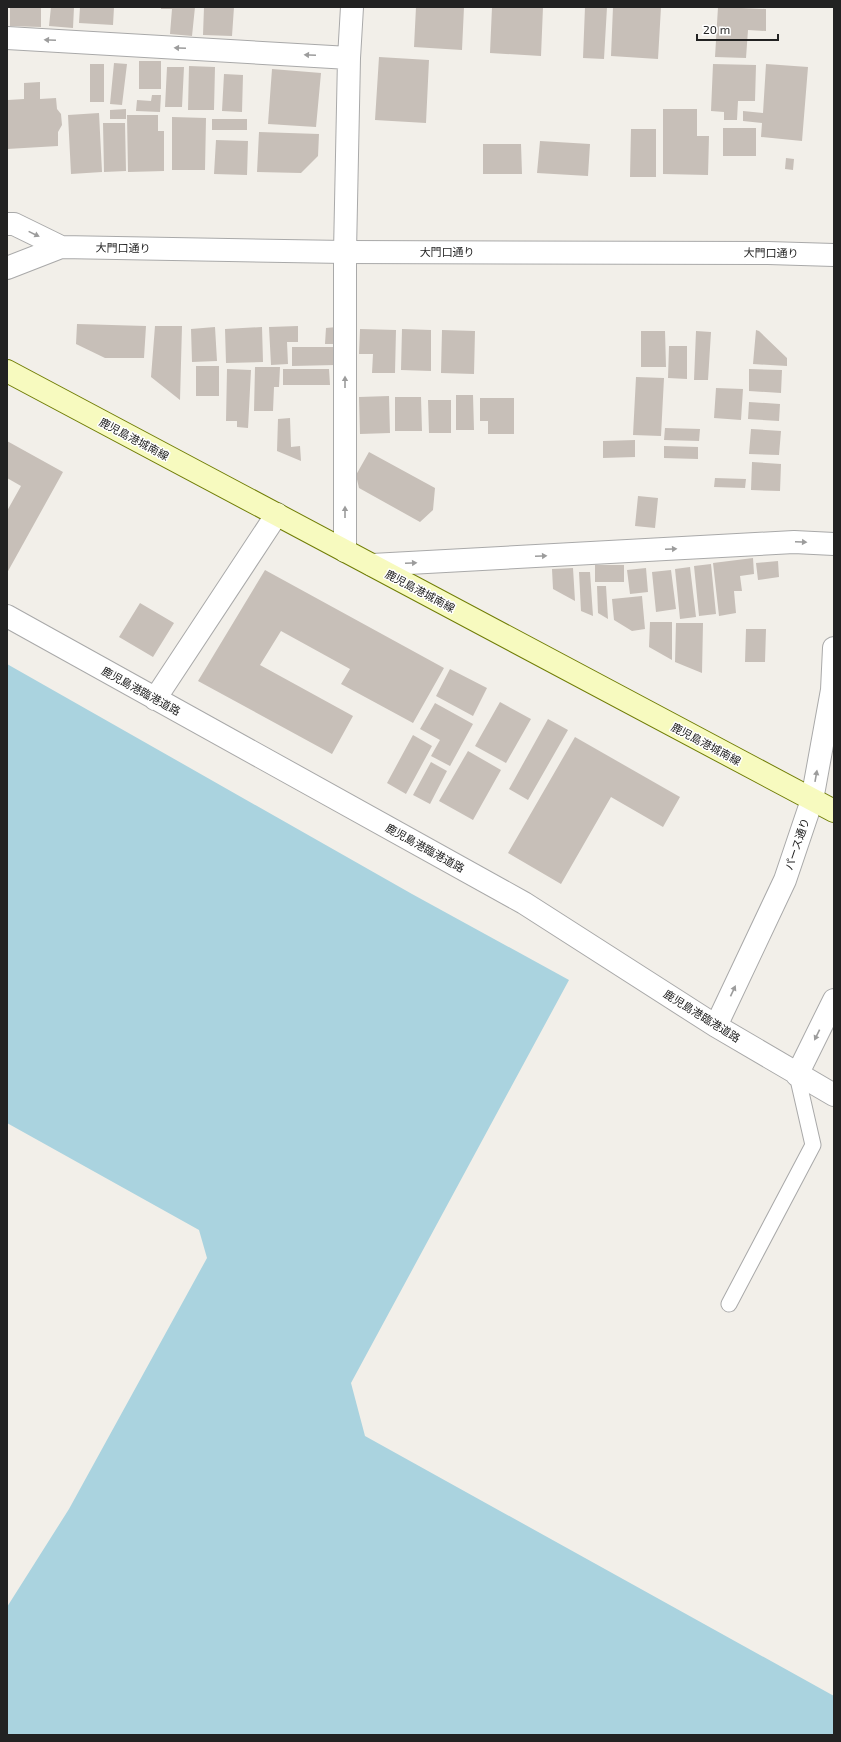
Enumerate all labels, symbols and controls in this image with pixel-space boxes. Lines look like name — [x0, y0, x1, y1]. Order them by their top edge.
scale bar — [697, 16, 778, 42]
text: 20 m — [703, 22, 730, 36]
one-way arrow — [44, 37, 56, 44]
one-way arrow — [174, 44, 186, 51]
one-way arrow — [304, 52, 316, 59]
one-way arrow — [29, 231, 40, 237]
street label: 大門口通り — [95, 241, 151, 254]
street label: 大門口通り — [420, 245, 475, 258]
street label: 大門口通り — [743, 246, 799, 259]
one-way arrow — [342, 375, 348, 388]
street label: 鹿児島港城南線 — [97, 415, 171, 462]
one-way arrow — [342, 505, 348, 518]
one-way arrow — [795, 539, 807, 546]
one-way arrow — [665, 545, 677, 552]
one-way arrow — [535, 553, 547, 560]
one-way arrow — [405, 560, 417, 567]
street label: 鹿児島港城南線 — [383, 567, 457, 614]
street label: 鹿児島港臨港道路 — [100, 664, 183, 718]
street label: 鹿児島港城南線 — [669, 720, 743, 767]
one-way arrow — [814, 770, 820, 782]
street label: パース通り — [782, 816, 812, 872]
street label: 鹿児島港臨港道路 — [384, 821, 467, 875]
one-way arrow — [730, 985, 736, 996]
street label: 鹿児島港臨港道路 — [662, 987, 743, 1044]
one-way arrow — [814, 1029, 820, 1041]

